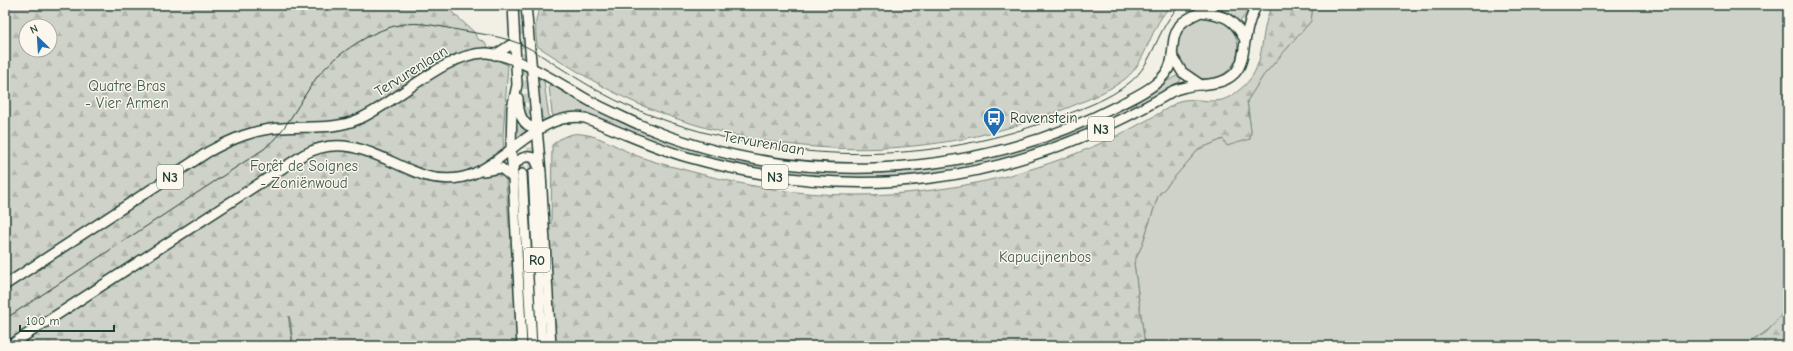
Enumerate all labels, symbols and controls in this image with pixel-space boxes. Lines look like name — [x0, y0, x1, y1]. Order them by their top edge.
north arrow — [18, 18, 58, 58]
text: N — [28, 22, 40, 37]
street label: Tervurenlaan — [371, 41, 451, 101]
park label: Quatre Bras - Vier Armen — [85, 77, 169, 112]
bus stop icon: Ravenstein — [981, 105, 1007, 138]
place label: Ravenstein — [1010, 109, 1078, 127]
road number: N3 — [1088, 117, 1114, 141]
street label: Tervurenlaan — [722, 127, 806, 159]
park label: Forêt de Soignes - Zoniënwoud — [250, 157, 358, 192]
road number: N3 — [157, 165, 183, 189]
road number: N3 — [762, 165, 788, 189]
road number: R0 — [524, 248, 550, 272]
park label: Kapucijnenbos — [999, 248, 1091, 266]
scale bar — [20, 307, 114, 333]
text: 100 m — [26, 314, 59, 328]

